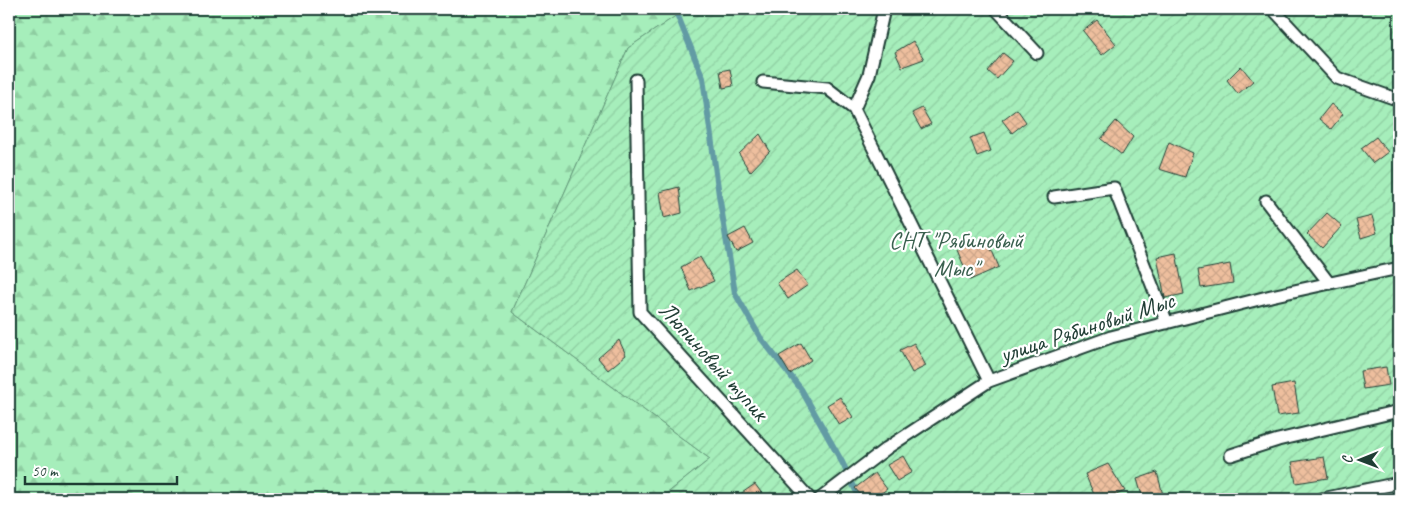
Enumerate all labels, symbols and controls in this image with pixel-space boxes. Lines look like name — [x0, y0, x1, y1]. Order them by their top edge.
park label: СНТ "Рябиновый Мыс" — [889, 225, 1025, 283]
street label: улица Рябиновый Мыс — [994, 284, 1180, 370]
street label: Люпиновый тупик — [652, 295, 777, 429]
north arrow — [1336, 436, 1386, 486]
scale bar — [25, 453, 178, 485]
text: С — [1339, 455, 1356, 464]
text: 50 m — [32, 462, 59, 481]

